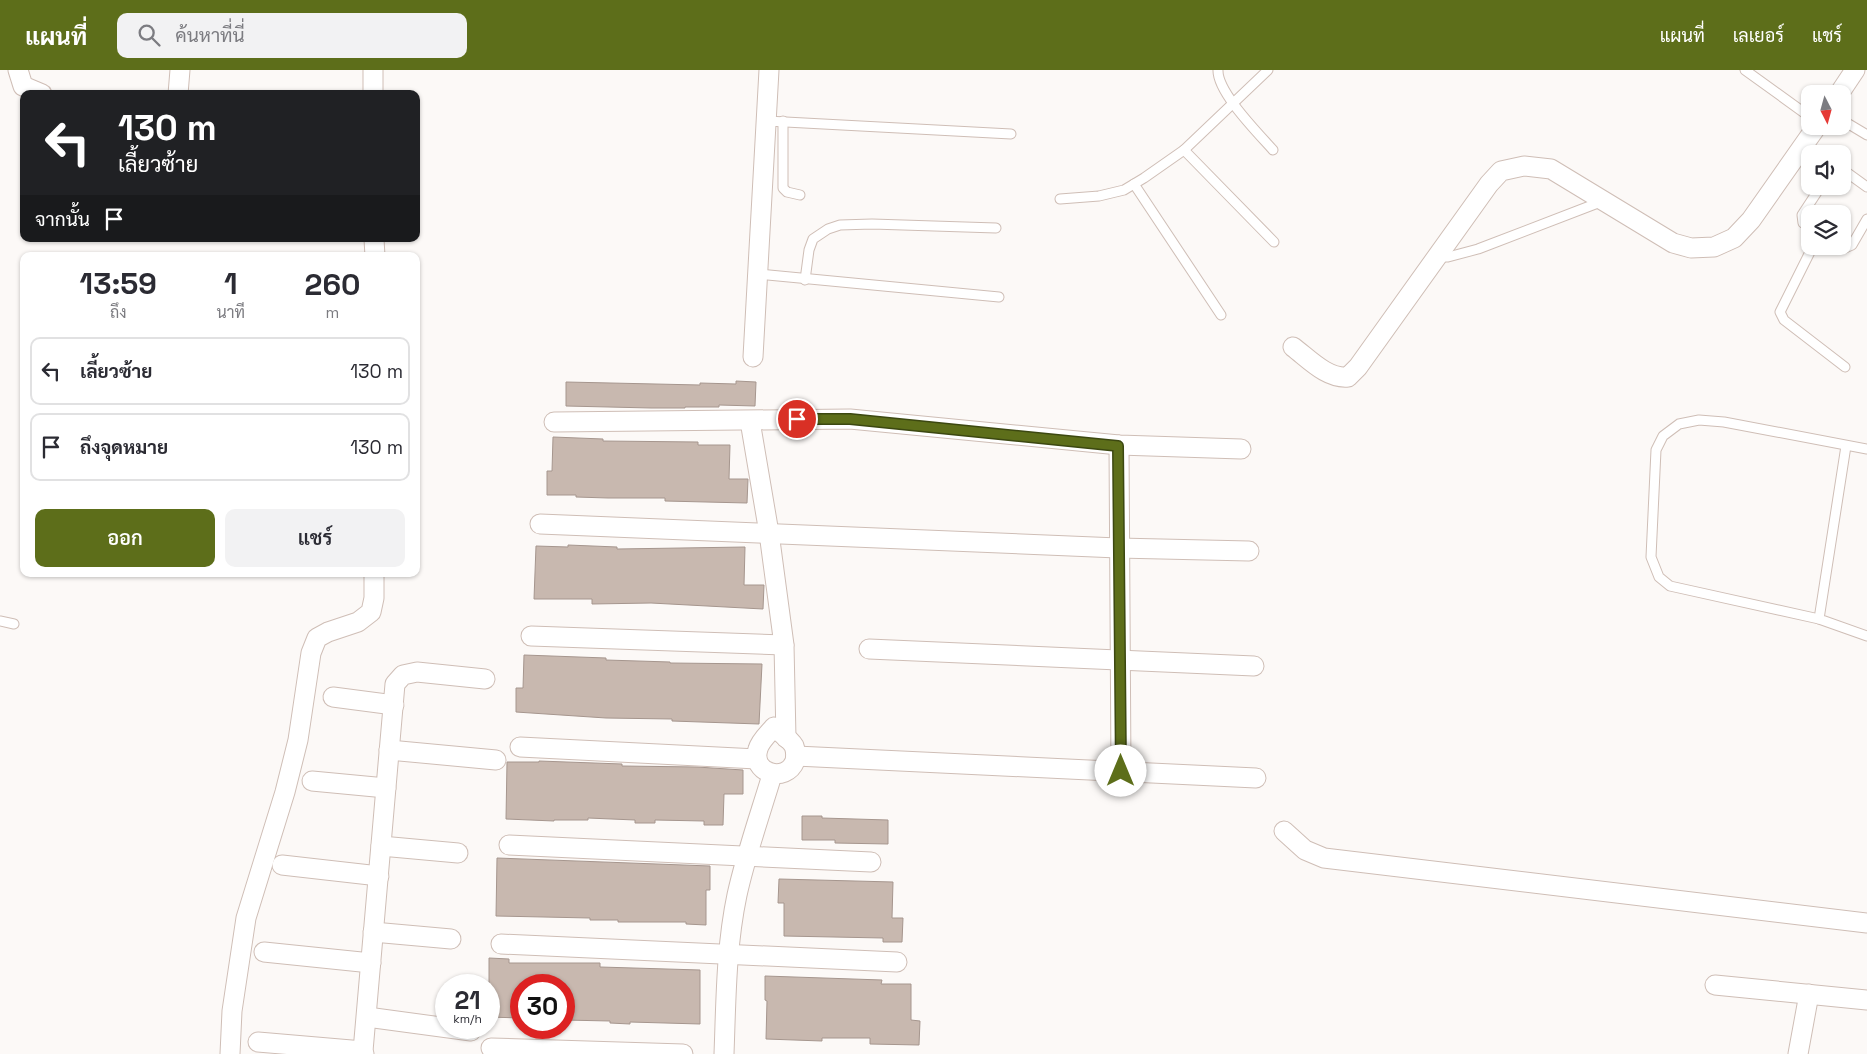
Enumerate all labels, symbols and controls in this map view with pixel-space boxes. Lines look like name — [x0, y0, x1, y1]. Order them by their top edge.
search box — [117, 13, 467, 58]
text: แผนที่ — [25, 21, 87, 52]
icon: search — [135, 21, 163, 49]
text: ค้นหาที่นี่ — [175, 23, 245, 48]
text: แผนที่ — [1660, 24, 1705, 47]
text: เลเยอร์ — [1733, 24, 1784, 47]
text: แชร์ — [1812, 24, 1842, 47]
north arrow — [1801, 85, 1851, 135]
map controls — [1801, 85, 1851, 255]
text: 130 m — [118, 106, 217, 150]
icon: left — [35, 110, 100, 175]
button: sound — [1801, 145, 1851, 195]
text: เลี้ยวซ้าย — [118, 150, 198, 178]
icon: arrive — [100, 205, 128, 233]
button: layers — [1801, 205, 1851, 255]
text: จากนั้น — [35, 207, 90, 232]
text: 13:59 — [80, 264, 157, 303]
text: 1 — [224, 264, 238, 303]
text: 260 — [305, 265, 360, 304]
text: ถึง — [110, 302, 127, 323]
text: นาที — [217, 302, 245, 323]
text: m — [326, 302, 339, 323]
icon: left — [37, 357, 65, 385]
text: เลี้ยวซ้าย — [80, 359, 152, 384]
text: 130 m — [350, 359, 403, 384]
pin — [776, 398, 818, 440]
icon: arrive — [783, 405, 811, 433]
icon: arrive — [37, 433, 65, 461]
text: ถึงจุดหมาย — [80, 435, 168, 460]
text: 130 m — [350, 435, 403, 460]
button: ออก — [35, 509, 215, 567]
button: แชร์ — [225, 509, 405, 567]
position arrow — [1094, 744, 1146, 796]
speed limit sign: 30 — [510, 974, 575, 1039]
text: 21 — [454, 984, 481, 1016]
text: km/h — [453, 1011, 482, 1027]

